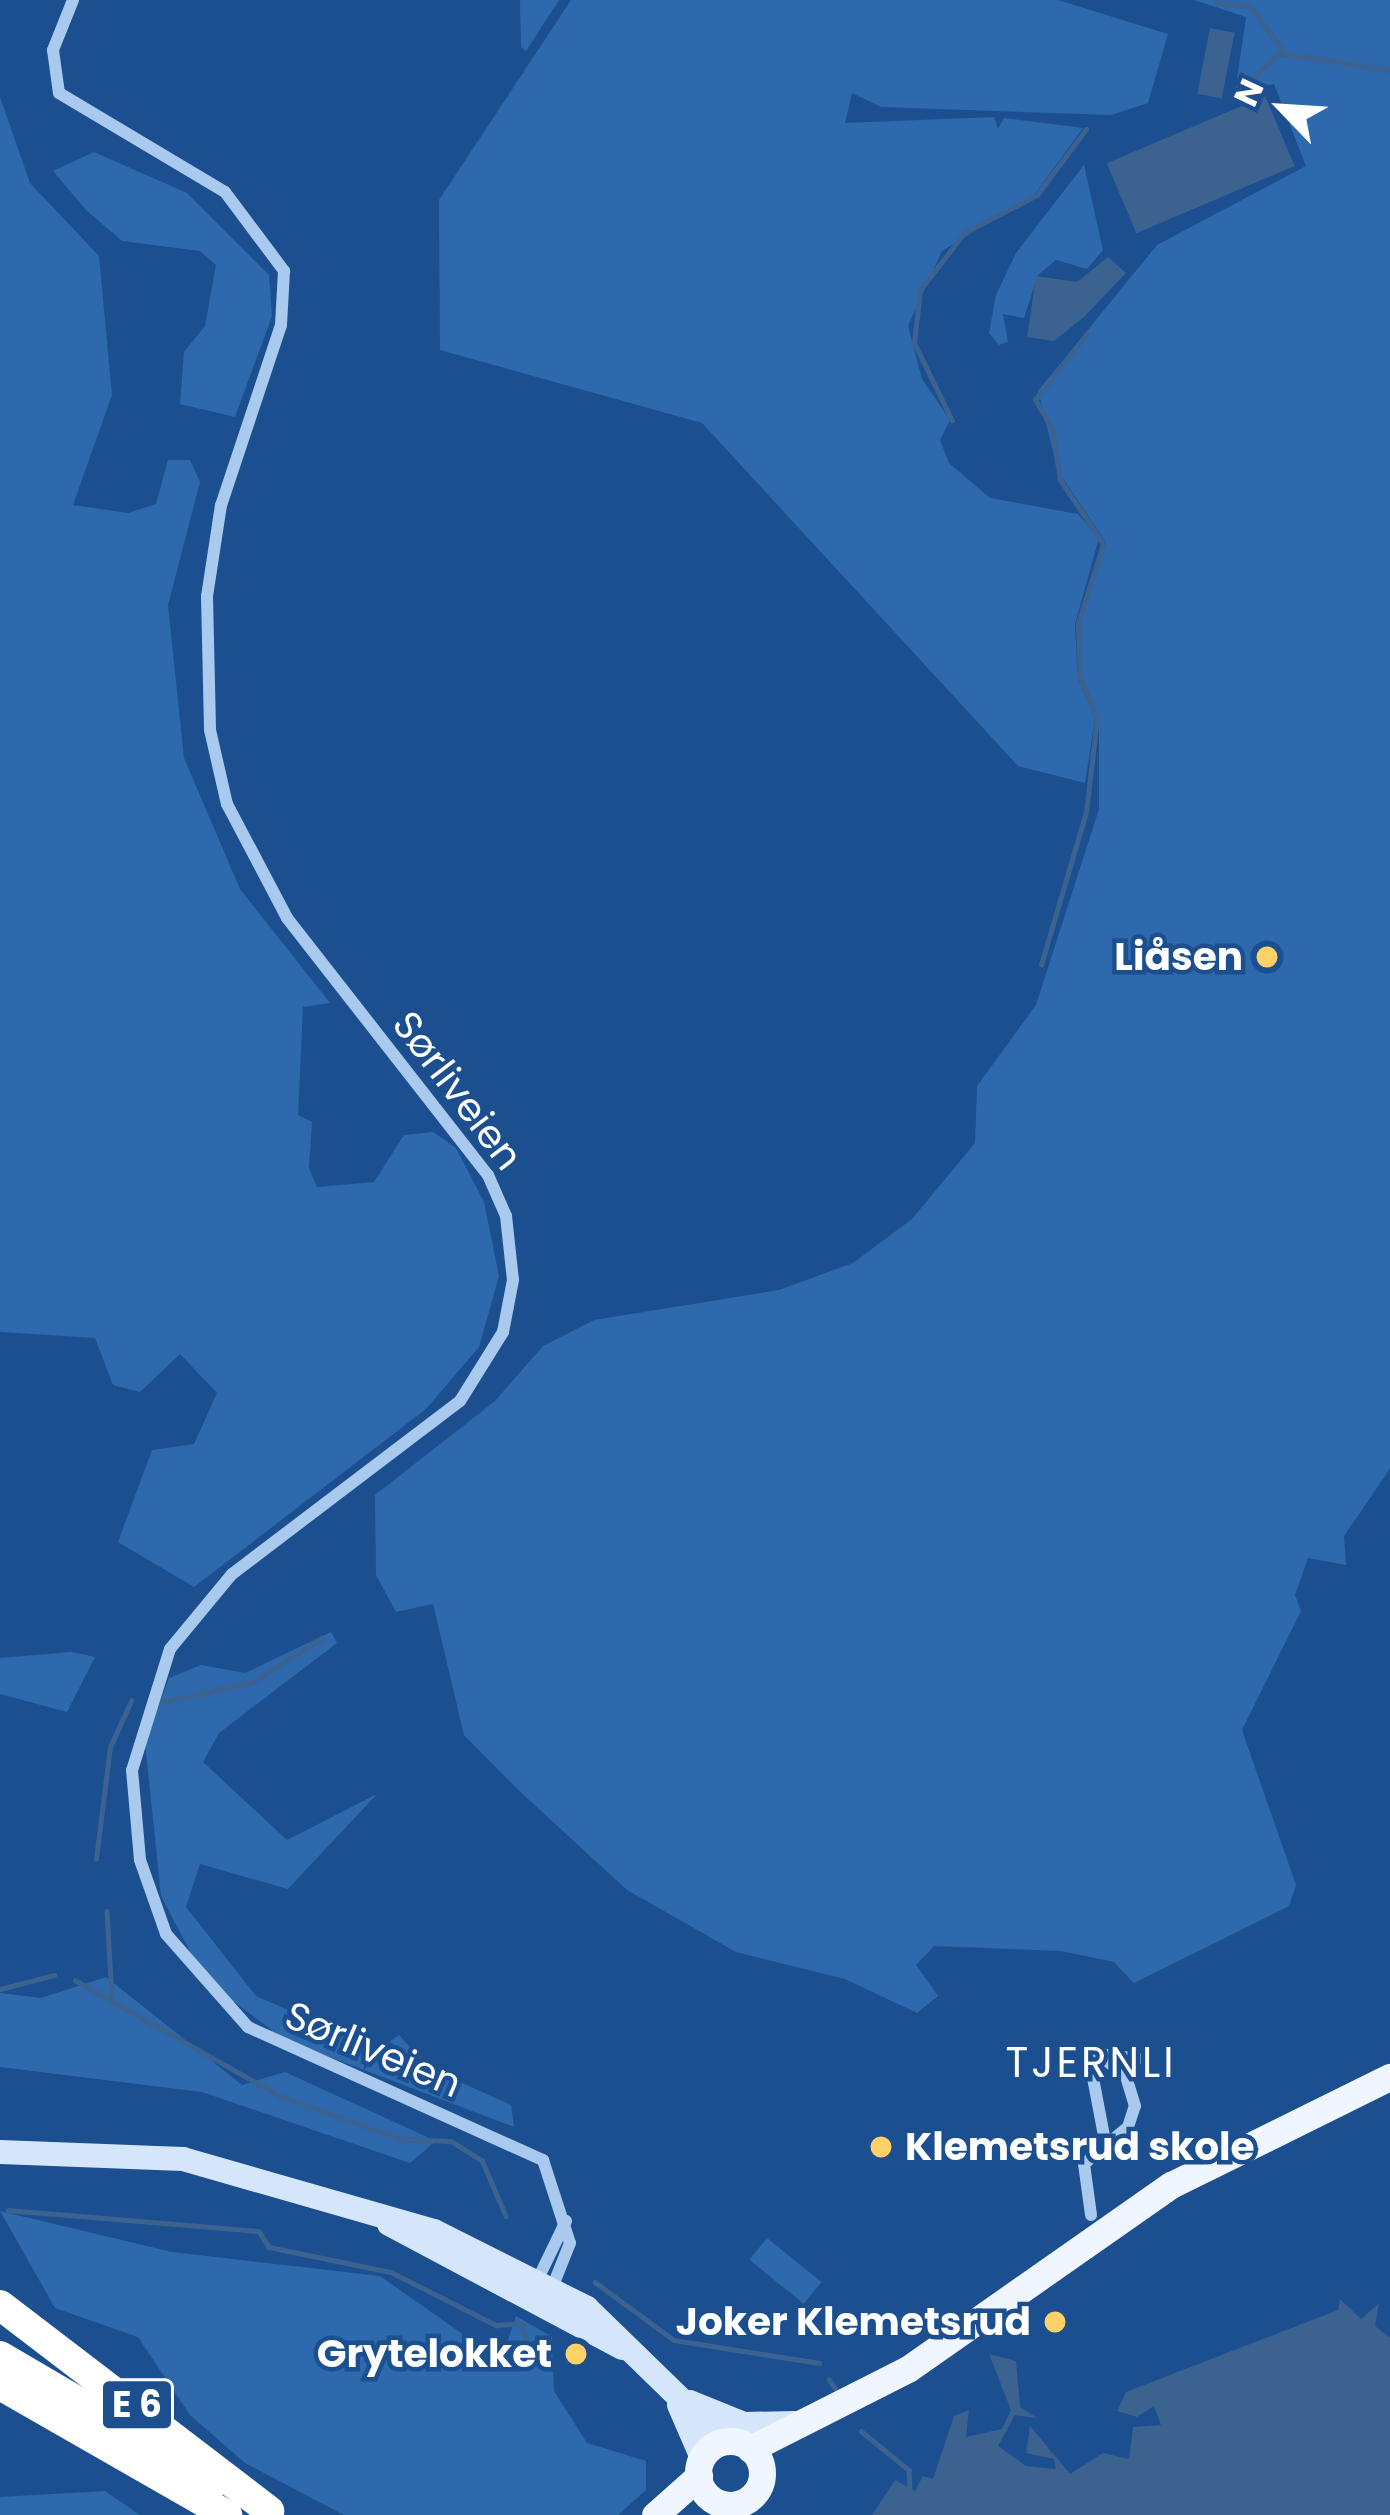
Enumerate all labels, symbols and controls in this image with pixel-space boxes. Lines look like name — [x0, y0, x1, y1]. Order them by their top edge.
north arrow — [1222, 48, 1342, 168]
text: N — [1222, 71, 1275, 114]
place label: Liåsen — [1114, 934, 1243, 980]
marker: Liåsen — [1254, 944, 1280, 970]
street label: Sørliveien — [382, 1002, 532, 1180]
street label: Sørliveien — [278, 1992, 468, 2108]
district label: TJERNLI — [1005, 2038, 1177, 2088]
place label: Klemetsrud skole — [905, 2124, 1255, 2170]
marker: Klemetsrud skole — [868, 2134, 894, 2160]
place label: Joker Klemetsrud — [675, 2299, 1031, 2345]
marker: Joker Klemetsrud — [1042, 2309, 1068, 2335]
place label: Grytelokket — [317, 2331, 552, 2377]
marker: Grytelokket — [563, 2341, 589, 2367]
road number: E 6 — [98, 2375, 176, 2435]

